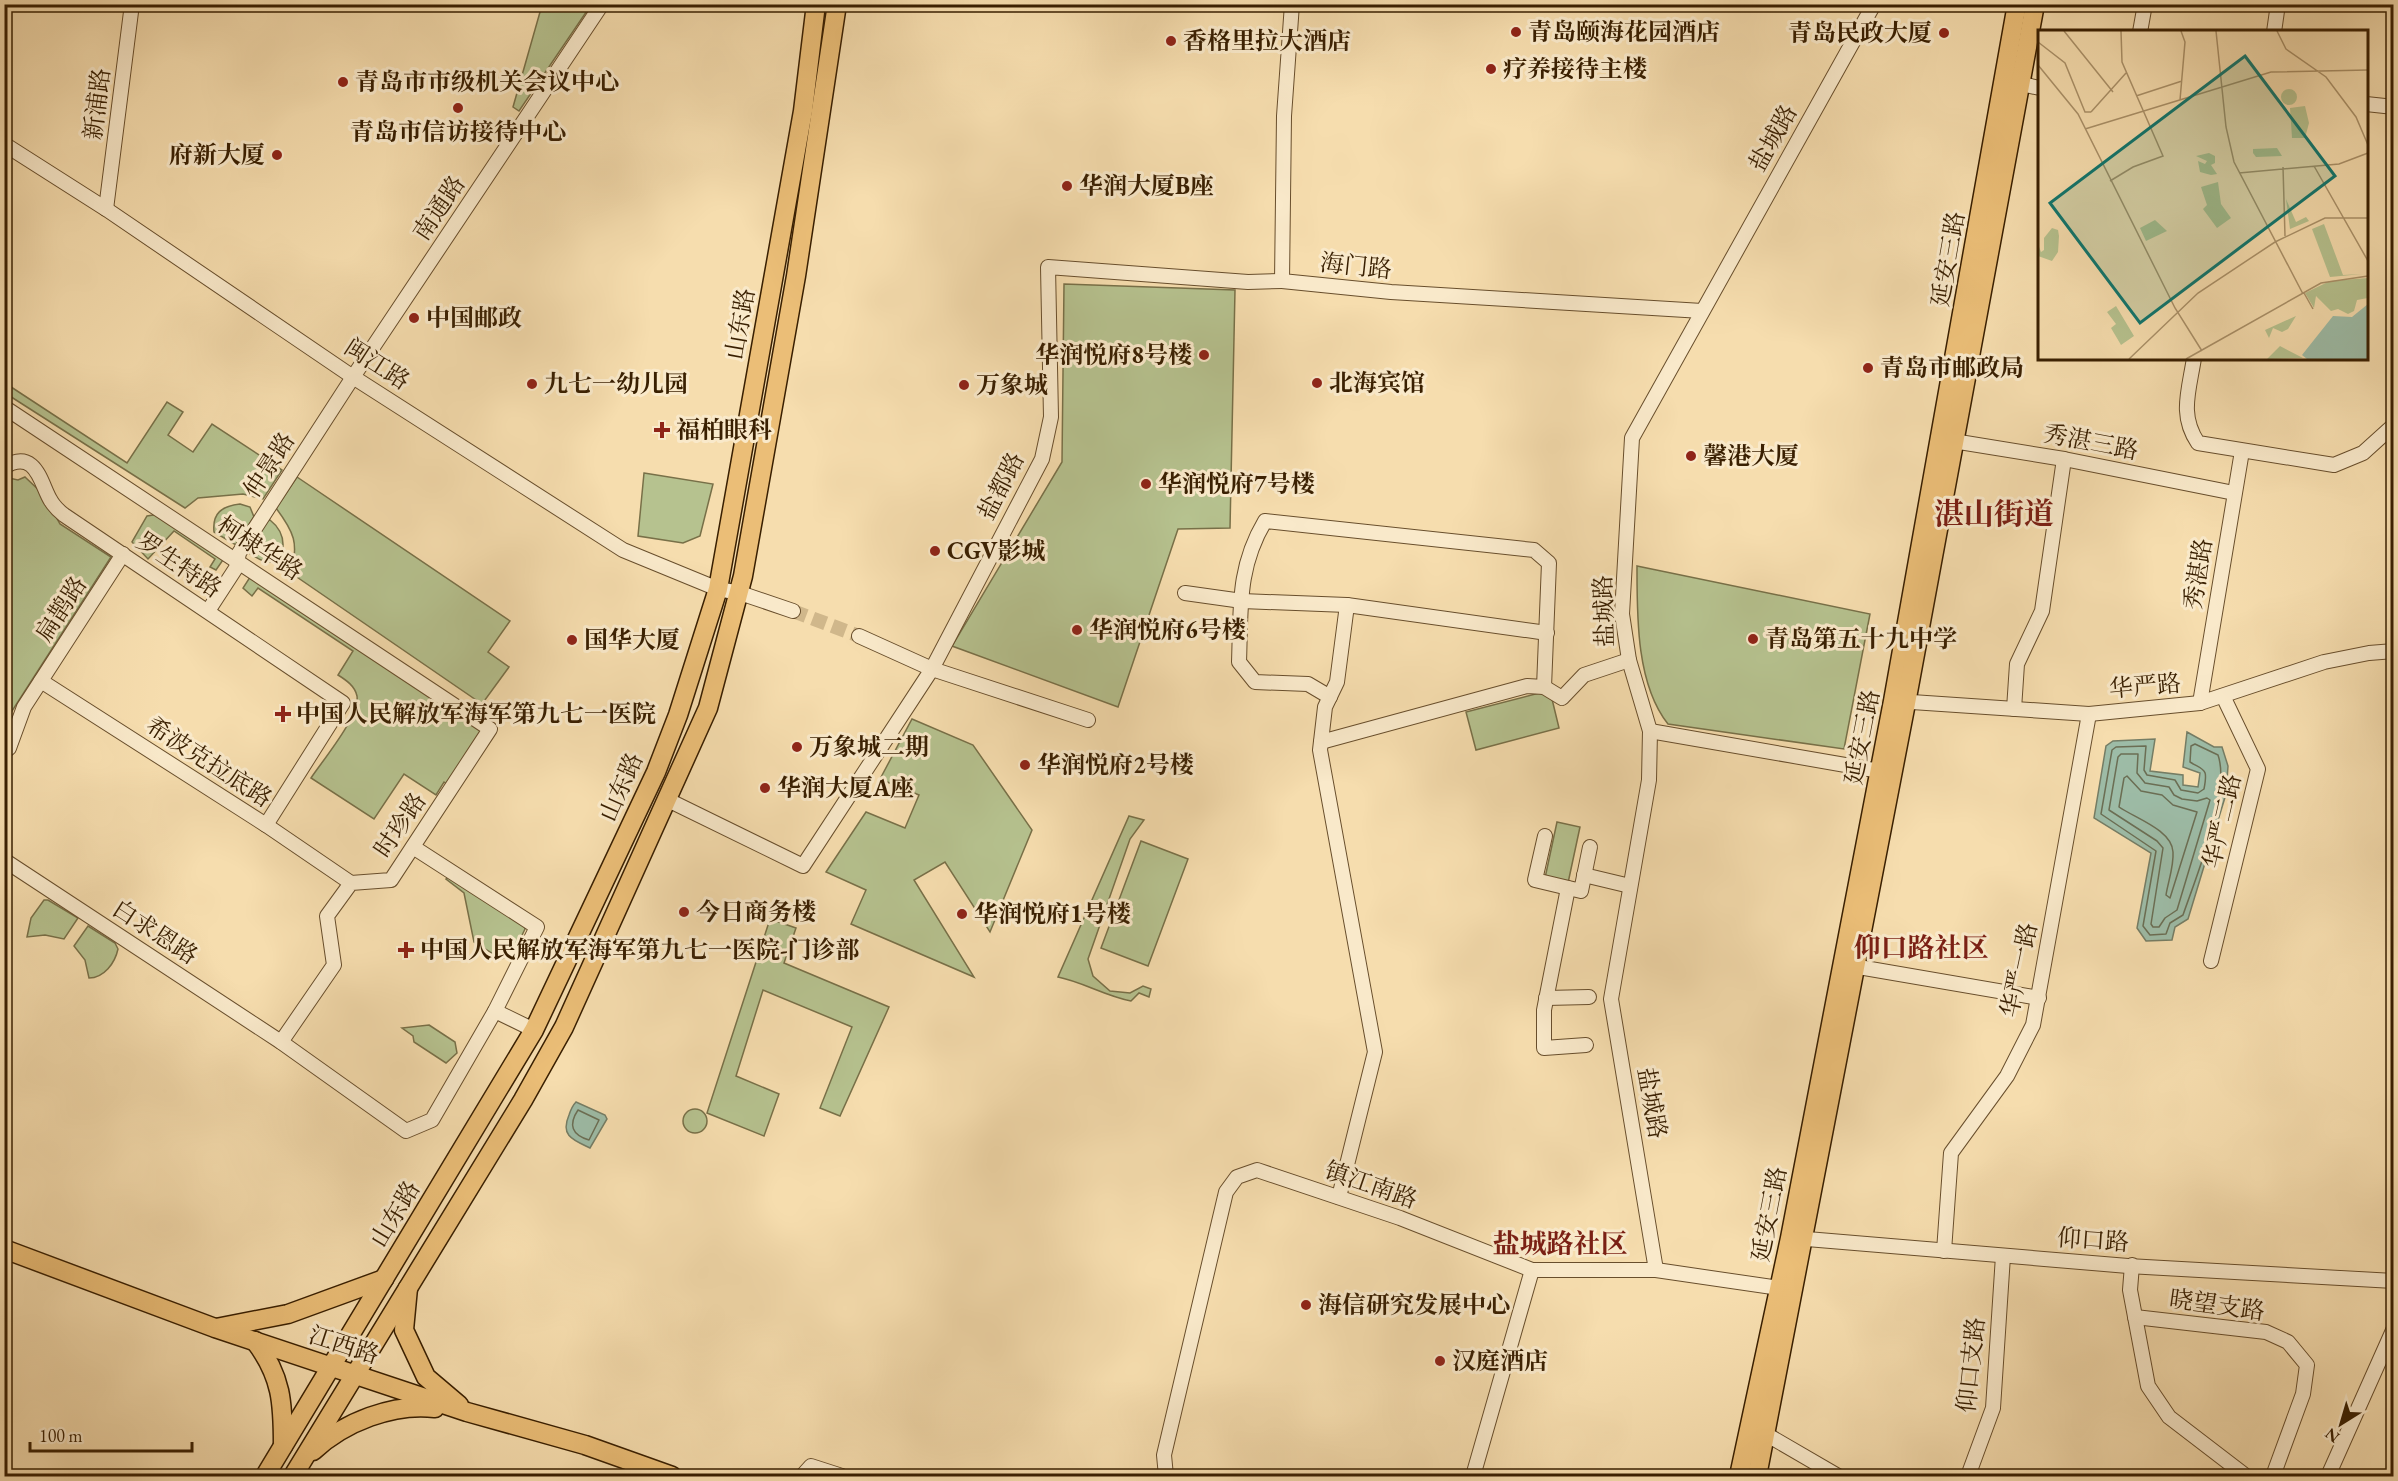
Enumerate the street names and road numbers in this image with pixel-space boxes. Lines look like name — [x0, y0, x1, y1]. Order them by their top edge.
street label: 新浦路 — [77, 66, 116, 142]
street label: 盐城路 — [1742, 99, 1804, 177]
street label: 南通路 — [406, 169, 472, 246]
street label: 延安三路 — [1924, 209, 1971, 309]
street label: 海门路 — [1319, 246, 1393, 285]
street label: 山东路 — [718, 286, 761, 362]
street label: 闽江路 — [339, 331, 416, 396]
street label: 秀湛三路 — [2041, 417, 2141, 466]
street label: 仲景路 — [236, 426, 301, 503]
street label: 盐都路 — [970, 447, 1031, 525]
street label: 柯棣华路 — [212, 508, 309, 587]
street label: 罗生特路 — [131, 525, 228, 604]
street label: 秀湛路 — [2177, 536, 2218, 612]
street label: 扁鹊路 — [28, 570, 93, 647]
street label: 盐城路 — [1587, 574, 1620, 648]
street label: 华严路 — [2108, 667, 2182, 704]
street label: 延安三路 — [1837, 687, 1886, 787]
street label: 希波克拉底路 — [140, 709, 278, 814]
street label: 山东路 — [592, 748, 649, 826]
street label: 华严二路 — [2196, 771, 2247, 871]
street label: 时珍路 — [367, 786, 433, 863]
street label: 白求恩路 — [107, 892, 204, 971]
street label: 华严一路 — [1993, 920, 2044, 1020]
street label: 盐城路 — [1631, 1065, 1674, 1141]
street label: 镇江南路 — [1321, 1154, 1422, 1215]
street label: 延安三路 — [1744, 1164, 1793, 1264]
street label: 山东路 — [363, 1175, 426, 1253]
street label: 仰口路 — [2056, 1222, 2130, 1257]
street label: 晓望支路 — [2167, 1282, 2267, 1327]
street label: 仰口支路 — [1950, 1316, 1991, 1414]
street label: 江西路 — [305, 1319, 383, 1370]

